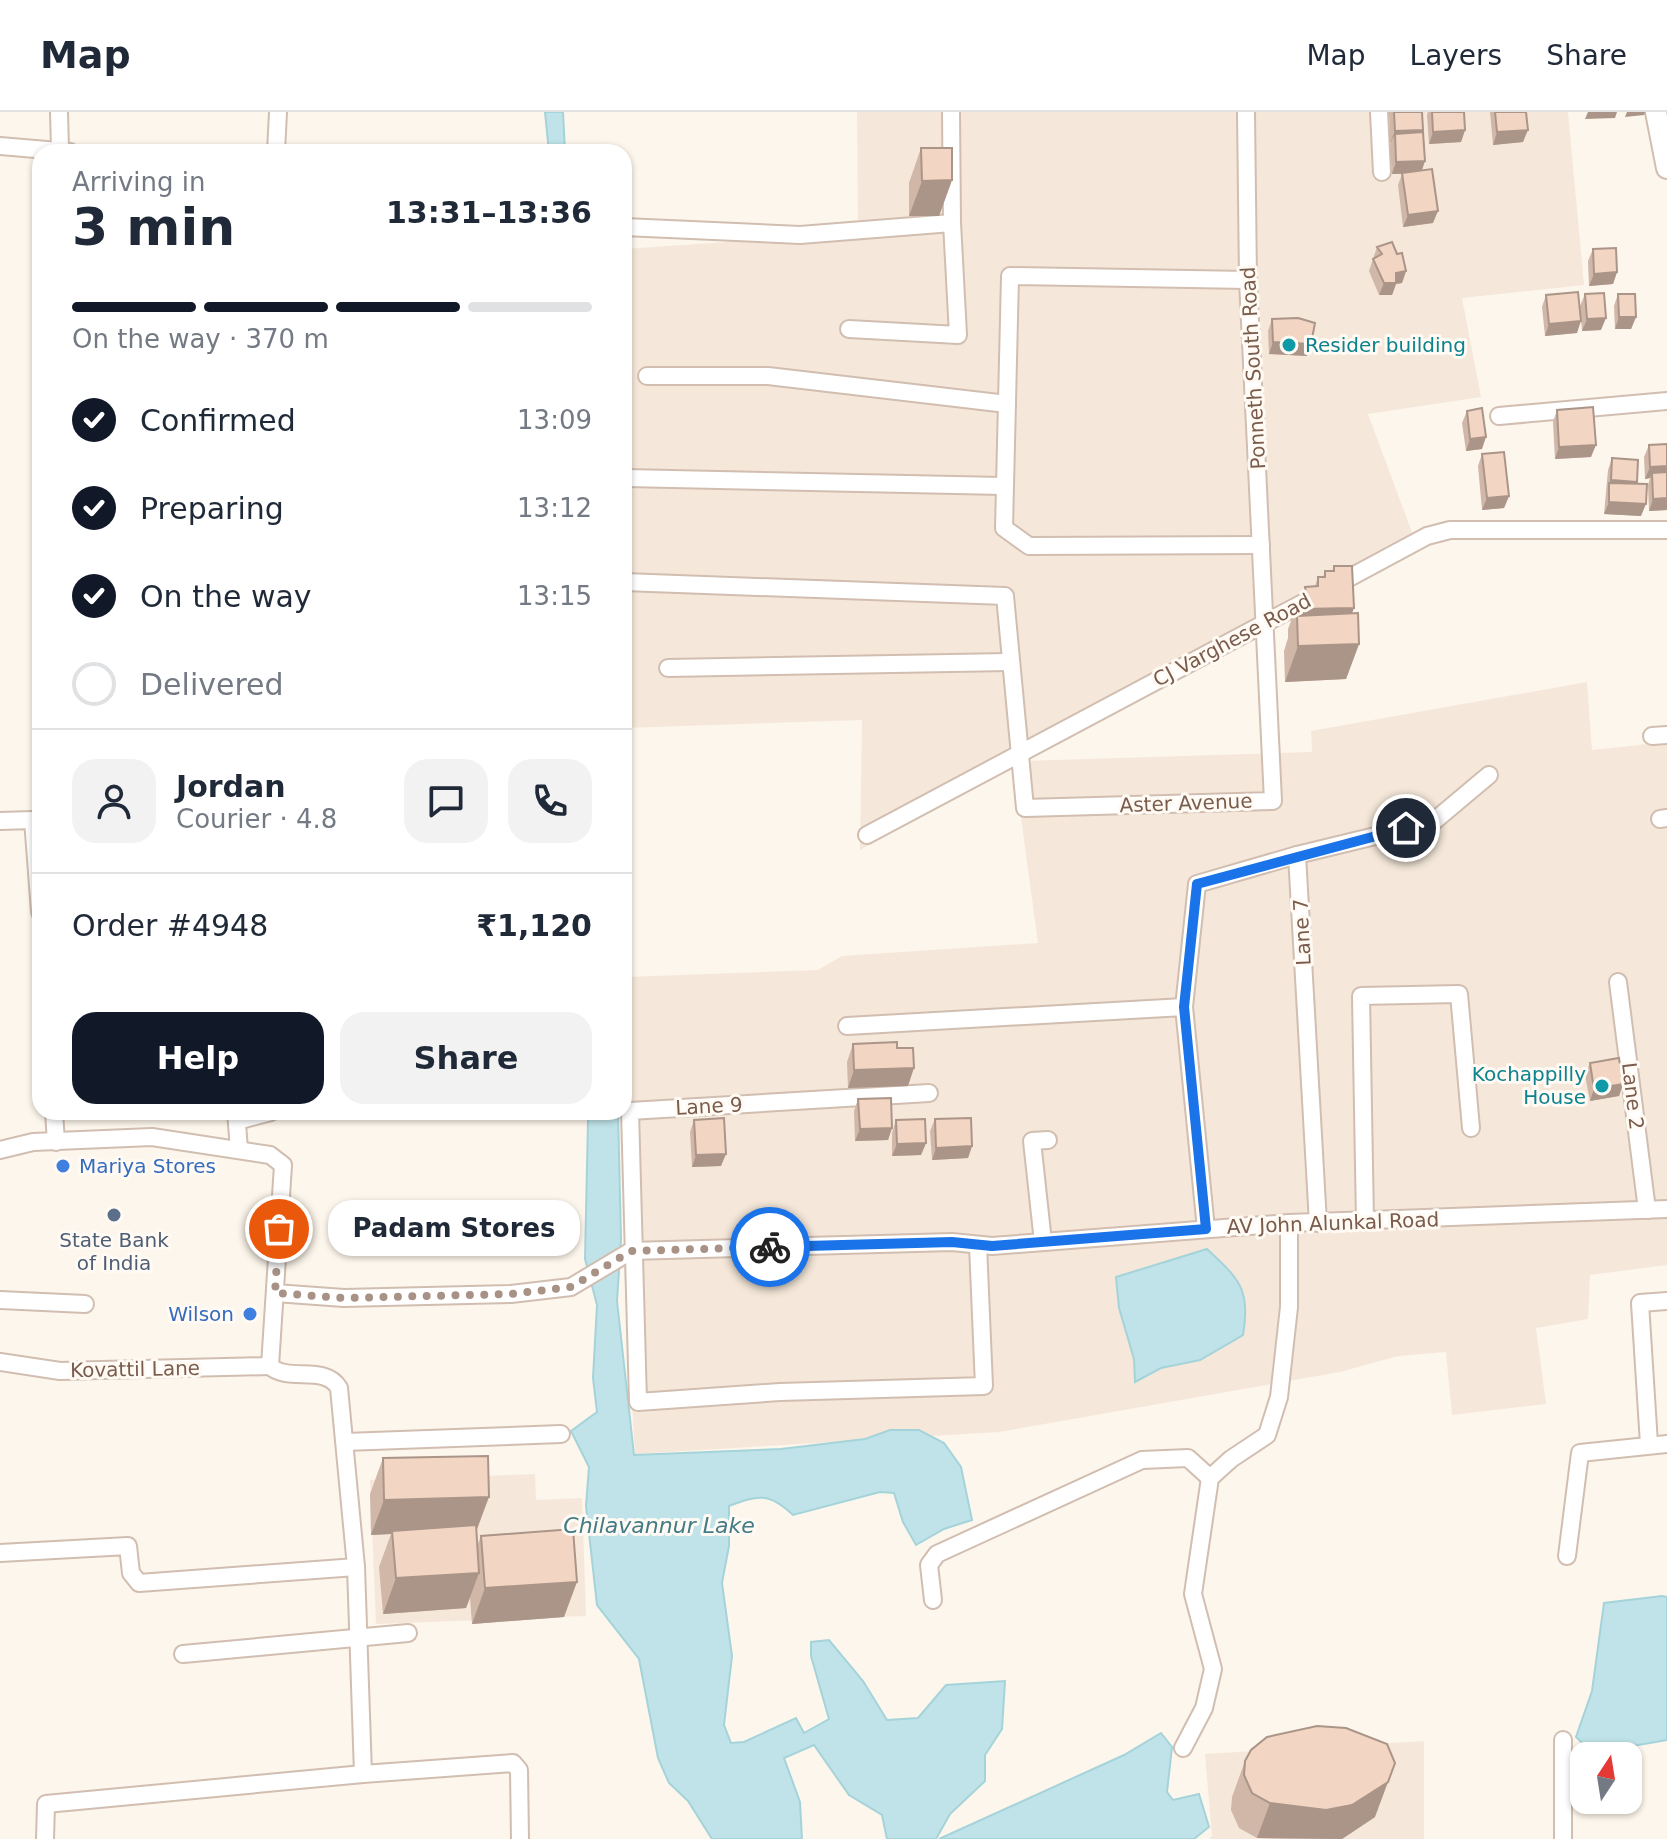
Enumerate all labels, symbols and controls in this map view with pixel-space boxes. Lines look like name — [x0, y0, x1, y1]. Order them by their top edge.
text: Map — [40, 33, 131, 77]
text: Map — [1306, 39, 1366, 72]
text: Layers — [1410, 39, 1502, 72]
text: Share — [1546, 39, 1627, 72]
text: Arriving in — [72, 167, 206, 197]
text: 13:31–13:36 — [386, 195, 592, 230]
text: 3 min — [72, 197, 235, 257]
street label: Ponneth South Road — [1236, 266, 1270, 470]
text: On the way · 370 m — [72, 324, 329, 354]
place label: Resider building — [1305, 333, 1466, 357]
marker: Resider building — [1280, 336, 1298, 354]
icon: check — [72, 398, 116, 442]
text: Confirmed — [140, 403, 296, 438]
text: 13:09 — [517, 405, 592, 435]
icon: check — [72, 486, 116, 530]
text: Preparing — [140, 491, 284, 526]
text: 13:12 — [517, 493, 592, 523]
icon: check — [72, 574, 116, 618]
text: On the way — [140, 579, 312, 614]
text: 13:15 — [517, 581, 592, 611]
street label: CJ Varghese Road — [1149, 588, 1315, 692]
text: Delivered — [140, 667, 284, 702]
button: person — [72, 759, 156, 843]
button: chat — [404, 759, 488, 843]
button: phone — [508, 759, 592, 843]
text: Jordan — [176, 769, 286, 804]
street label: Aster Avenue — [1119, 789, 1253, 817]
pin — [1372, 794, 1440, 862]
text: Courier · 4.8 — [176, 804, 337, 834]
icon: home — [1384, 806, 1428, 850]
street label: Lane 7 — [1288, 898, 1316, 966]
text: Order #4948 — [72, 908, 268, 943]
text: ₹1,120 — [476, 908, 592, 943]
button: Help — [72, 1012, 324, 1104]
button: Share — [340, 1012, 592, 1104]
street label: Lane 2 — [1617, 1061, 1649, 1131]
place label: Kochappilly House — [1472, 1062, 1586, 1109]
marker: Kochappilly House — [1593, 1077, 1611, 1095]
street label: Lane 9 — [675, 1092, 743, 1120]
place label: Mariya Stores — [79, 1154, 216, 1178]
marker: Mariya Stores — [54, 1157, 72, 1175]
pin — [245, 1195, 313, 1263]
callout: Padam Stores — [327, 1201, 579, 1257]
marker: State Bank of India — [105, 1206, 123, 1224]
icon: bag — [257, 1207, 301, 1251]
courier — [730, 1207, 810, 1287]
street label: AV John Alunkal Road — [1226, 1207, 1440, 1239]
text: Padam Stores — [352, 1213, 556, 1243]
icon: bike — [748, 1225, 792, 1269]
place label: State Bank of India — [59, 1228, 169, 1275]
place label: Wilson — [168, 1302, 234, 1326]
marker: Wilson — [241, 1305, 259, 1323]
street label: Kovattil Lane — [70, 1356, 200, 1382]
water label: Chilavannur Lake — [563, 1513, 755, 1538]
north arrow — [1570, 1742, 1642, 1814]
map controls — [1570, 1742, 1642, 1814]

